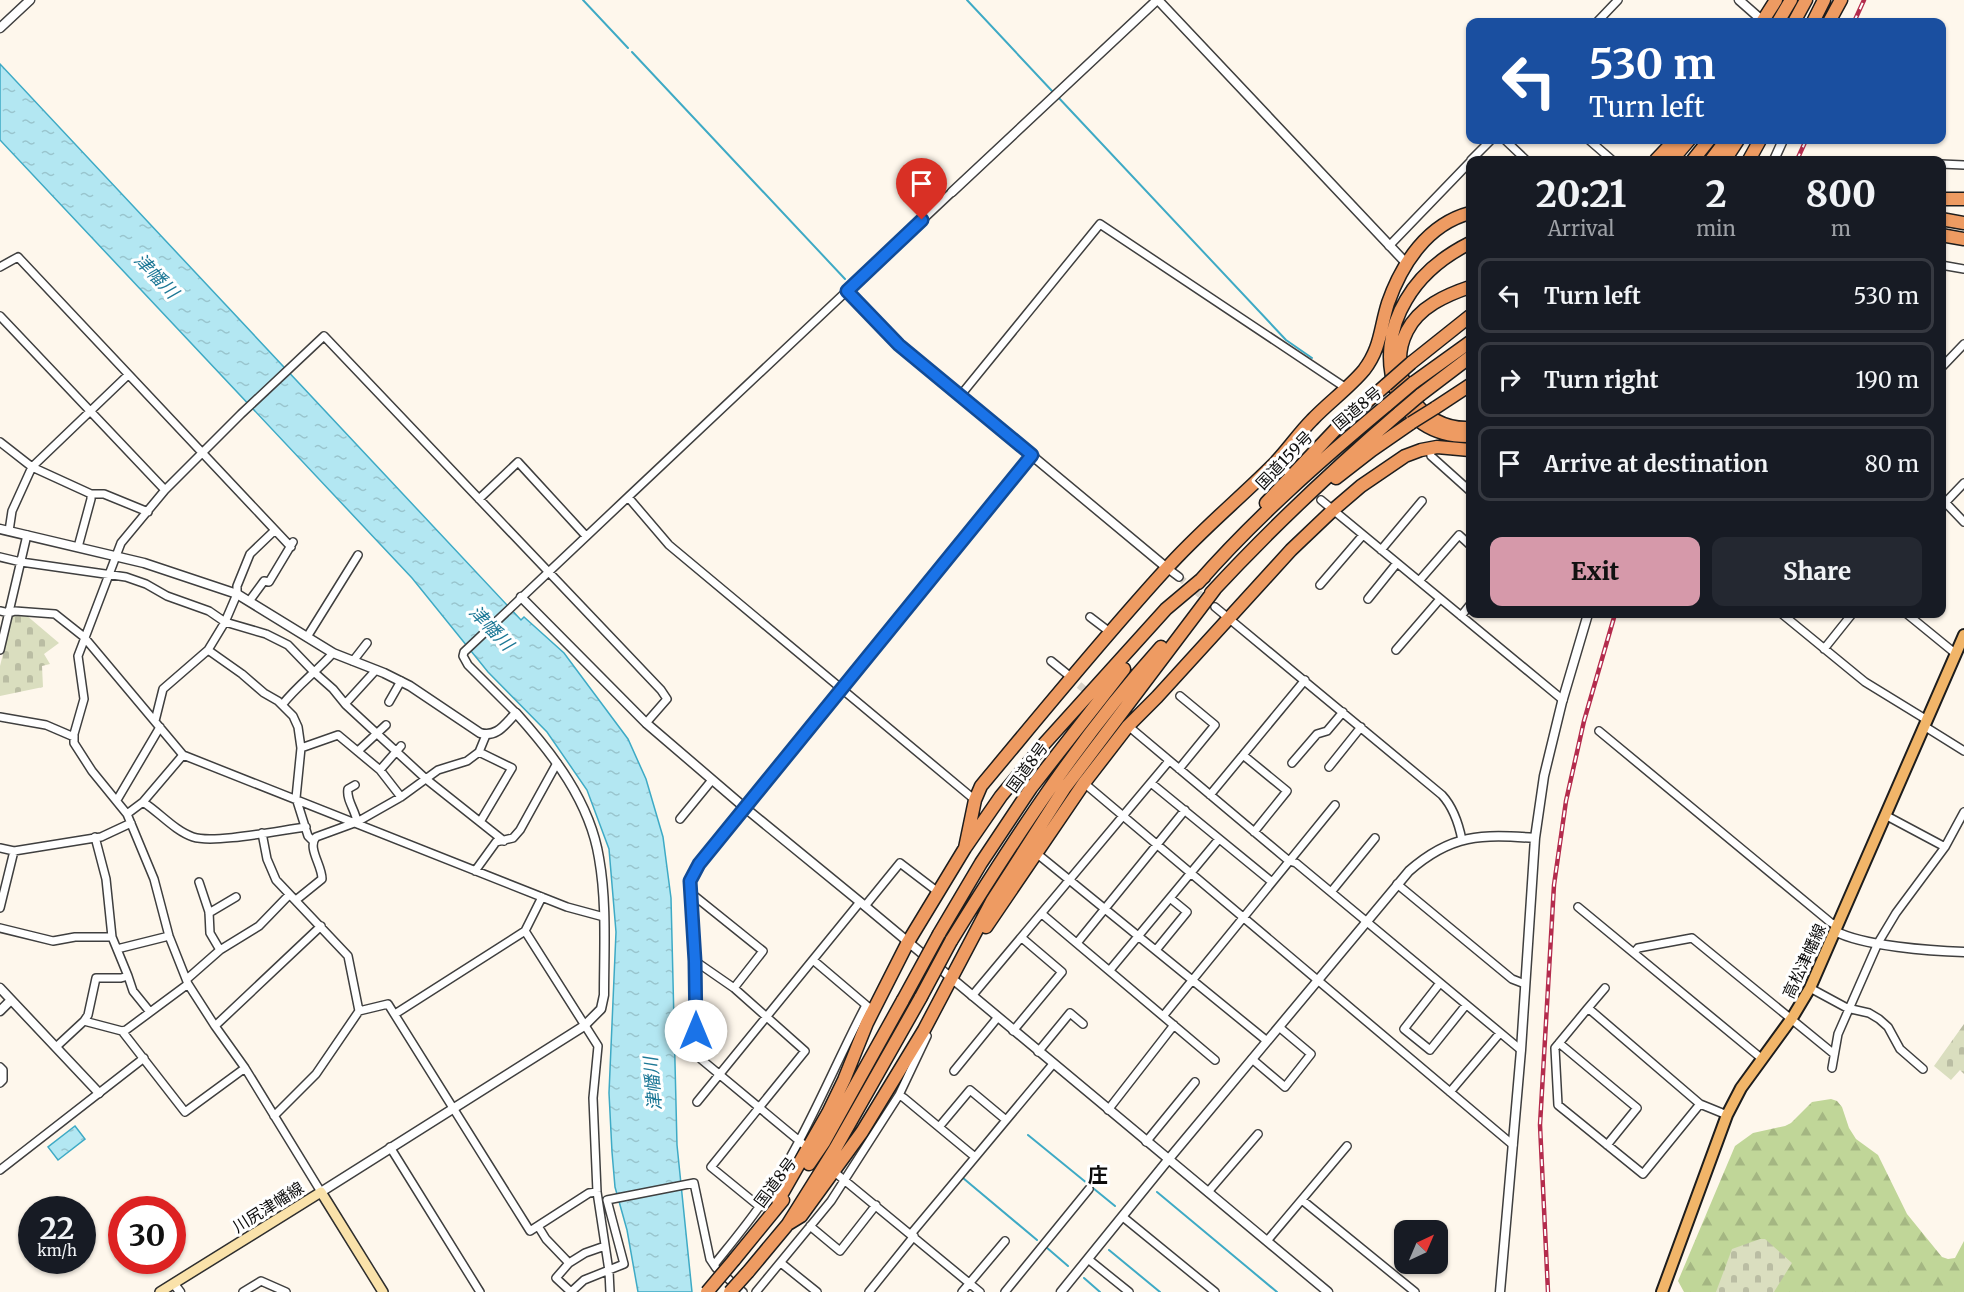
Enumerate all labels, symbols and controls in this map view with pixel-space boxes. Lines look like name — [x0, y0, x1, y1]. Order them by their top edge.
text: 530 m — [1589, 38, 1716, 90]
icon: left — [1490, 42, 1568, 120]
text: Turn left — [1589, 90, 1704, 124]
pin — [896, 158, 947, 220]
icon: arrive — [905, 167, 938, 200]
text: 20:21 — [1536, 172, 1626, 217]
text: 2 — [1705, 172, 1726, 217]
text: 800 — [1806, 172, 1876, 217]
text: Arrival — [1548, 216, 1614, 241]
text: min — [1696, 216, 1736, 241]
text: m — [1831, 216, 1851, 241]
water label: 津幡川 — [129, 248, 185, 305]
icon: left — [1493, 279, 1526, 312]
text: Turn left — [1544, 282, 1641, 310]
text: 530 m — [1854, 282, 1919, 310]
icon: right — [1493, 363, 1526, 396]
text: Turn right — [1544, 366, 1658, 394]
text: 190 m — [1856, 366, 1919, 394]
street label: 国道8号 — [1329, 382, 1385, 434]
street label: 国道159号 — [1251, 427, 1317, 493]
icon: arrive — [1493, 447, 1526, 480]
text: Arrive at destination — [1544, 450, 1768, 478]
text: 80 m — [1865, 450, 1919, 478]
button: Exit — [1490, 537, 1700, 606]
button: Share — [1712, 537, 1922, 606]
water label: 津幡川 — [464, 600, 520, 657]
street label: 国道8号 — [1002, 738, 1052, 796]
street label: 高松津幡線 — [1778, 921, 1830, 1001]
position arrow — [664, 999, 728, 1063]
water label: 津幡川 — [639, 1054, 666, 1112]
street label: 国道8号 — [750, 1153, 800, 1211]
district label: 庄 — [1088, 1162, 1108, 1187]
street label: 川尻津幡線 — [229, 1177, 307, 1237]
speed limit sign: 30 — [108, 1196, 186, 1274]
text: 22 — [40, 1209, 74, 1247]
north arrow — [1394, 1220, 1448, 1274]
map controls — [1394, 1220, 1448, 1274]
text: km/h — [37, 1241, 77, 1260]

